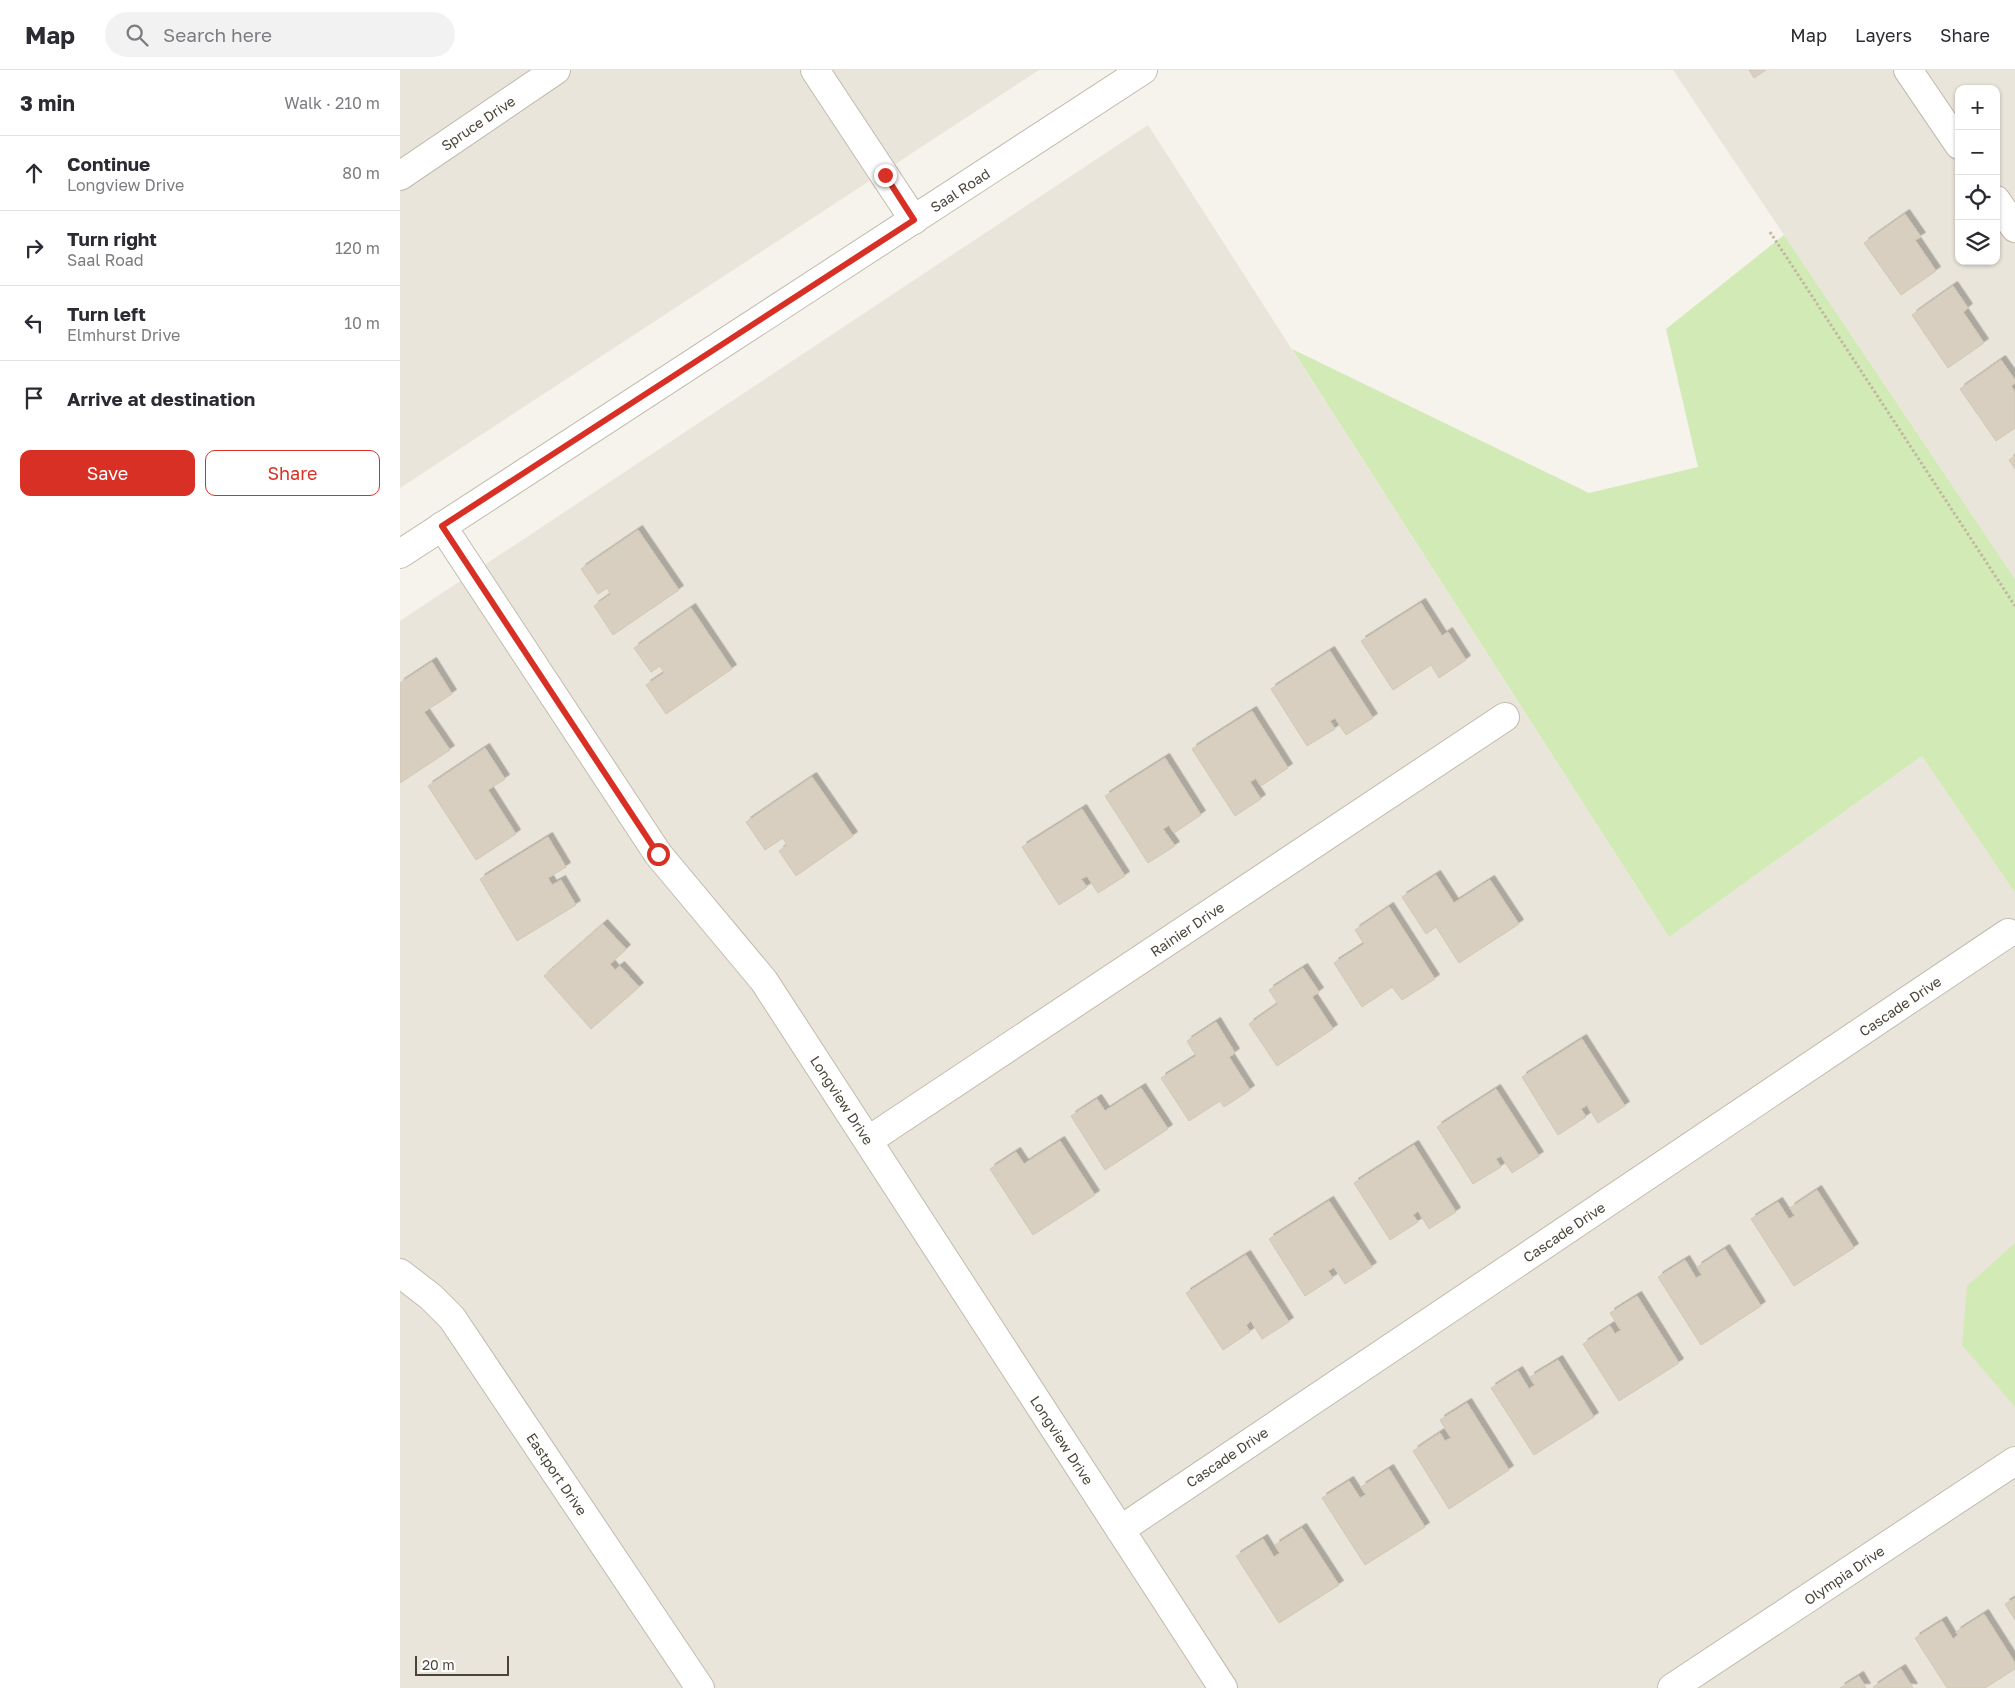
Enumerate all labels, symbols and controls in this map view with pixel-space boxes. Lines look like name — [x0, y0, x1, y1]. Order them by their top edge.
search box — [105, 12, 455, 57]
text: Map — [25, 20, 75, 49]
icon: search — [123, 21, 151, 49]
text: Search here — [163, 23, 272, 46]
text: Map — [1790, 24, 1827, 46]
text: Layers — [1855, 24, 1912, 46]
text: Share — [1940, 24, 1990, 46]
map controls — [1955, 85, 2000, 265]
button: + — [1955, 85, 2000, 130]
text: 3 min — [20, 90, 75, 116]
street label: Spruce Drive — [438, 92, 518, 154]
text: Walk · 210 m — [284, 93, 380, 113]
button: − — [1955, 130, 2000, 175]
text: Continue — [67, 152, 150, 175]
icon: ahead — [20, 159, 48, 187]
text: 80 m — [342, 163, 380, 183]
route end — [874, 164, 897, 187]
street label: Saal Road — [927, 165, 993, 215]
text: Longview Drive — [67, 175, 184, 195]
button: locate — [1955, 175, 2000, 220]
button: layers — [1955, 220, 2000, 265]
text: Turn right — [67, 227, 157, 250]
icon: right — [20, 234, 48, 262]
text: 120 m — [335, 238, 380, 258]
text: Saal Road — [67, 250, 144, 270]
text: Turn left — [67, 302, 146, 325]
icon: left — [20, 309, 48, 337]
text: 10 m — [344, 313, 380, 333]
text: Elmhurst Drive — [67, 325, 180, 345]
icon: arrive — [20, 384, 48, 412]
text: Arrive at destination — [67, 387, 255, 410]
button: Save — [20, 450, 195, 496]
button: Share — [205, 450, 380, 496]
route start — [647, 843, 670, 866]
street label: Rainier Drive — [1147, 898, 1227, 960]
street label: Cascade Drive — [1856, 972, 1944, 1040]
street label: Longview Drive — [807, 1052, 877, 1148]
street label: Cascade Drive — [1520, 1198, 1608, 1266]
street label: Longview Drive — [1027, 1392, 1097, 1488]
street label: Cascade Drive — [1183, 1423, 1271, 1491]
street label: Eastport Drive — [523, 1430, 591, 1518]
street label: Olympia Drive — [1801, 1542, 1887, 1608]
scale bar — [415, 1653, 509, 1676]
text: 20 m — [422, 1656, 455, 1673]

